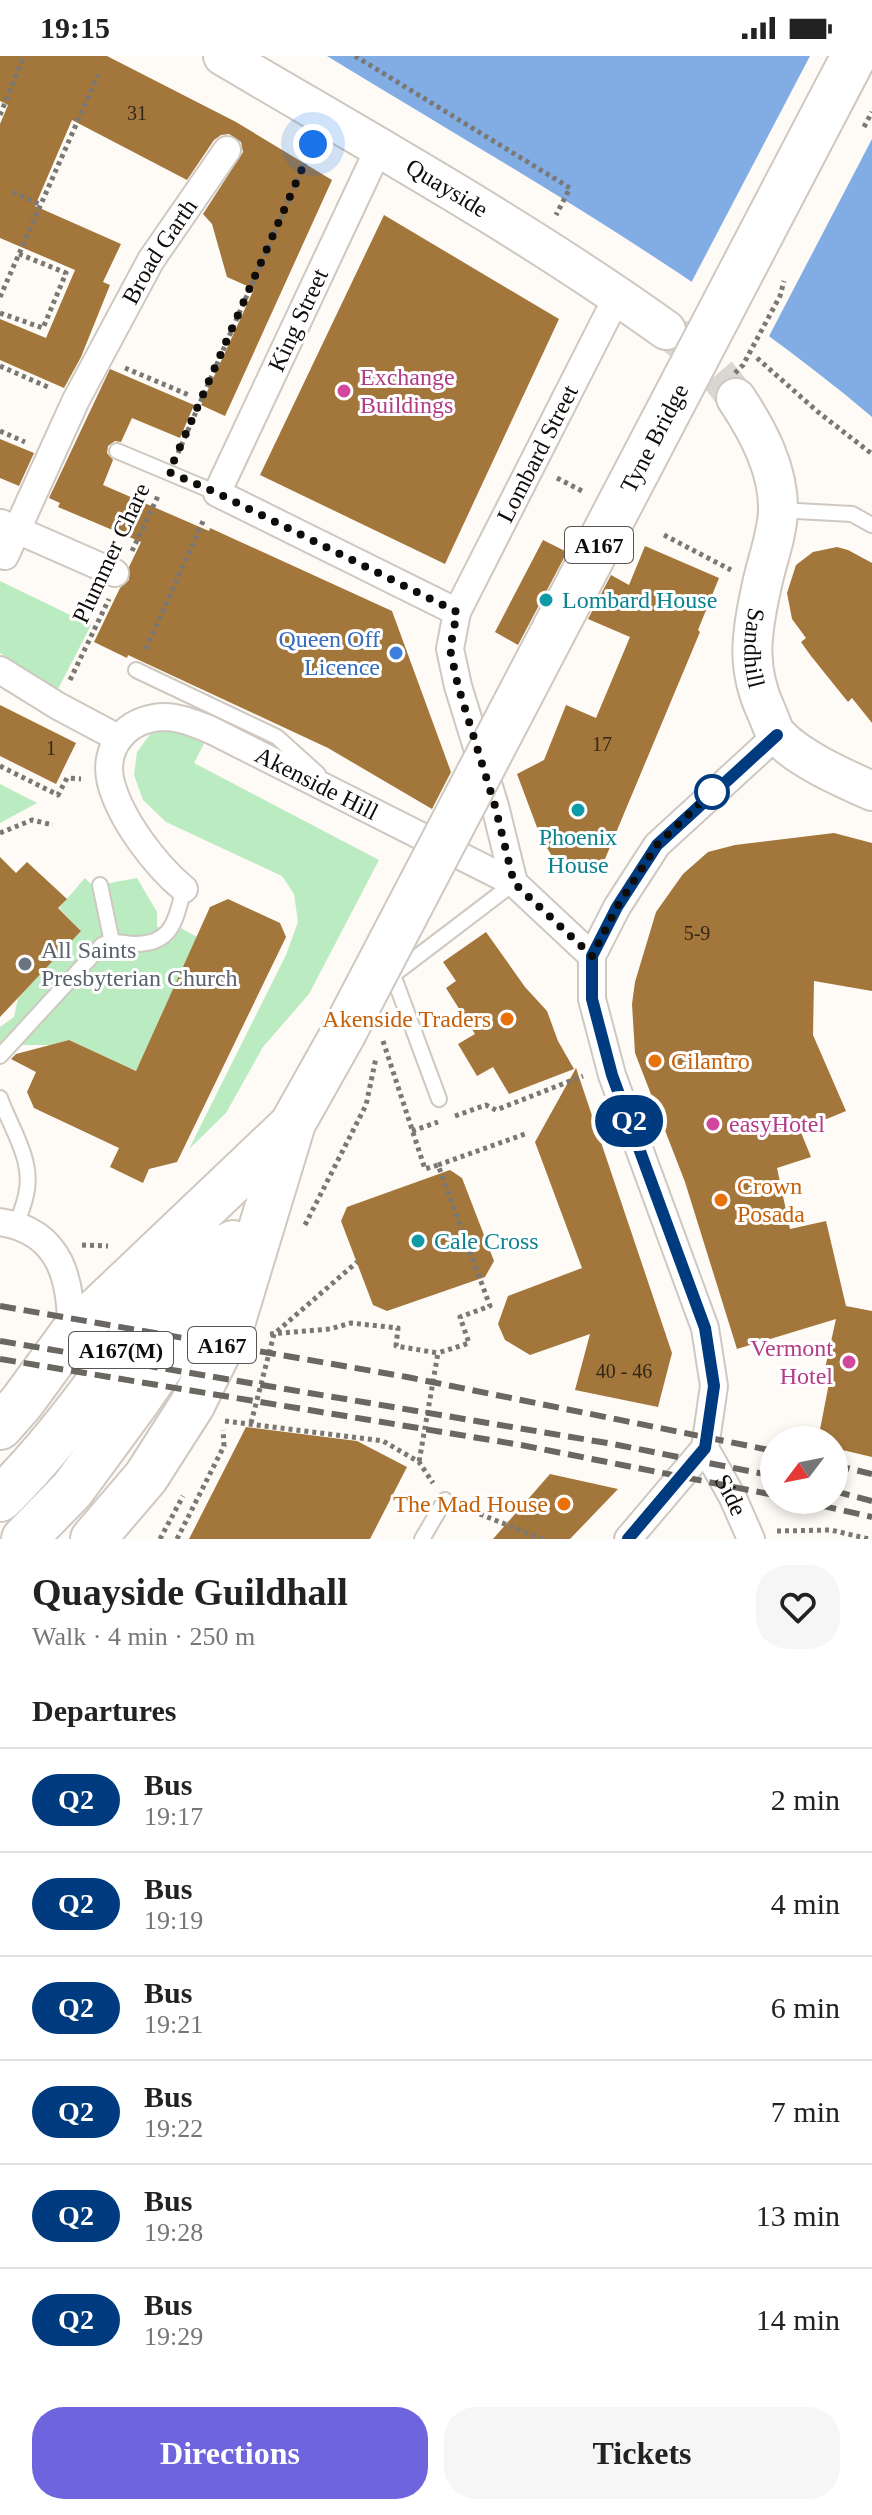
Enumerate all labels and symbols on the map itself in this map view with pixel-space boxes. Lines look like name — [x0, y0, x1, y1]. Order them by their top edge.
house number: 31 — [127, 102, 147, 124]
your location — [293, 124, 333, 164]
street label: Quayside — [402, 153, 493, 223]
street label: Broad Garth — [117, 194, 202, 308]
street label: King Street — [263, 264, 333, 375]
place label: Exchange Buildings — [360, 364, 455, 418]
street label: Tyne Bridge — [615, 380, 693, 497]
street label: Lombard Street — [492, 381, 583, 526]
marker: Exchange Buildings — [335, 382, 353, 400]
street label: Plummer Chare — [67, 479, 155, 627]
road number: A167 — [565, 527, 633, 563]
place label: Lombard House — [562, 587, 717, 613]
marker: Lombard House — [537, 591, 555, 609]
street label: Sandhill — [739, 606, 770, 691]
place label: Queen Off Licence — [278, 626, 380, 680]
marker: Queen Off Licence — [387, 644, 405, 662]
house number: 17 — [592, 733, 612, 755]
house number: 1 — [46, 737, 56, 759]
street label: Akenside Hill — [251, 742, 383, 825]
unlabelled marker — [695, 775, 729, 809]
marker: Phoenix House — [569, 801, 587, 819]
place label: Phoenix House — [539, 824, 617, 878]
house number: 5-9 — [684, 922, 710, 944]
place label: All Saints Presbyterian Church — [41, 937, 238, 991]
marker: All Saints Presbyterian Church — [16, 955, 34, 973]
place label: Akenside Traders — [322, 1006, 491, 1032]
marker: Akenside Traders — [498, 1010, 516, 1028]
place label: Cilantro — [671, 1048, 750, 1074]
marker: Cilantro — [646, 1052, 664, 1070]
line badge: Q2 — [593, 1095, 665, 1147]
place label: easyHotel — [729, 1111, 825, 1137]
marker: easyHotel — [704, 1115, 722, 1133]
place label: Crown Posada — [737, 1173, 805, 1227]
marker: Crown Posada — [712, 1191, 730, 1209]
place label: Cale Cross — [434, 1228, 539, 1254]
marker: Cale Cross — [409, 1232, 427, 1250]
road number: A167 — [188, 1327, 256, 1363]
road number: A167(M) — [69, 1332, 173, 1368]
place label: Vermont Hotel — [750, 1335, 833, 1389]
marker: Vermont Hotel — [840, 1353, 858, 1371]
house number: 40 - 46 — [596, 1360, 652, 1382]
north arrow — [760, 1426, 848, 1514]
street label: Side — [709, 1470, 752, 1519]
place label: The Mad House — [393, 1491, 548, 1517]
marker: The Mad House — [555, 1495, 573, 1513]

